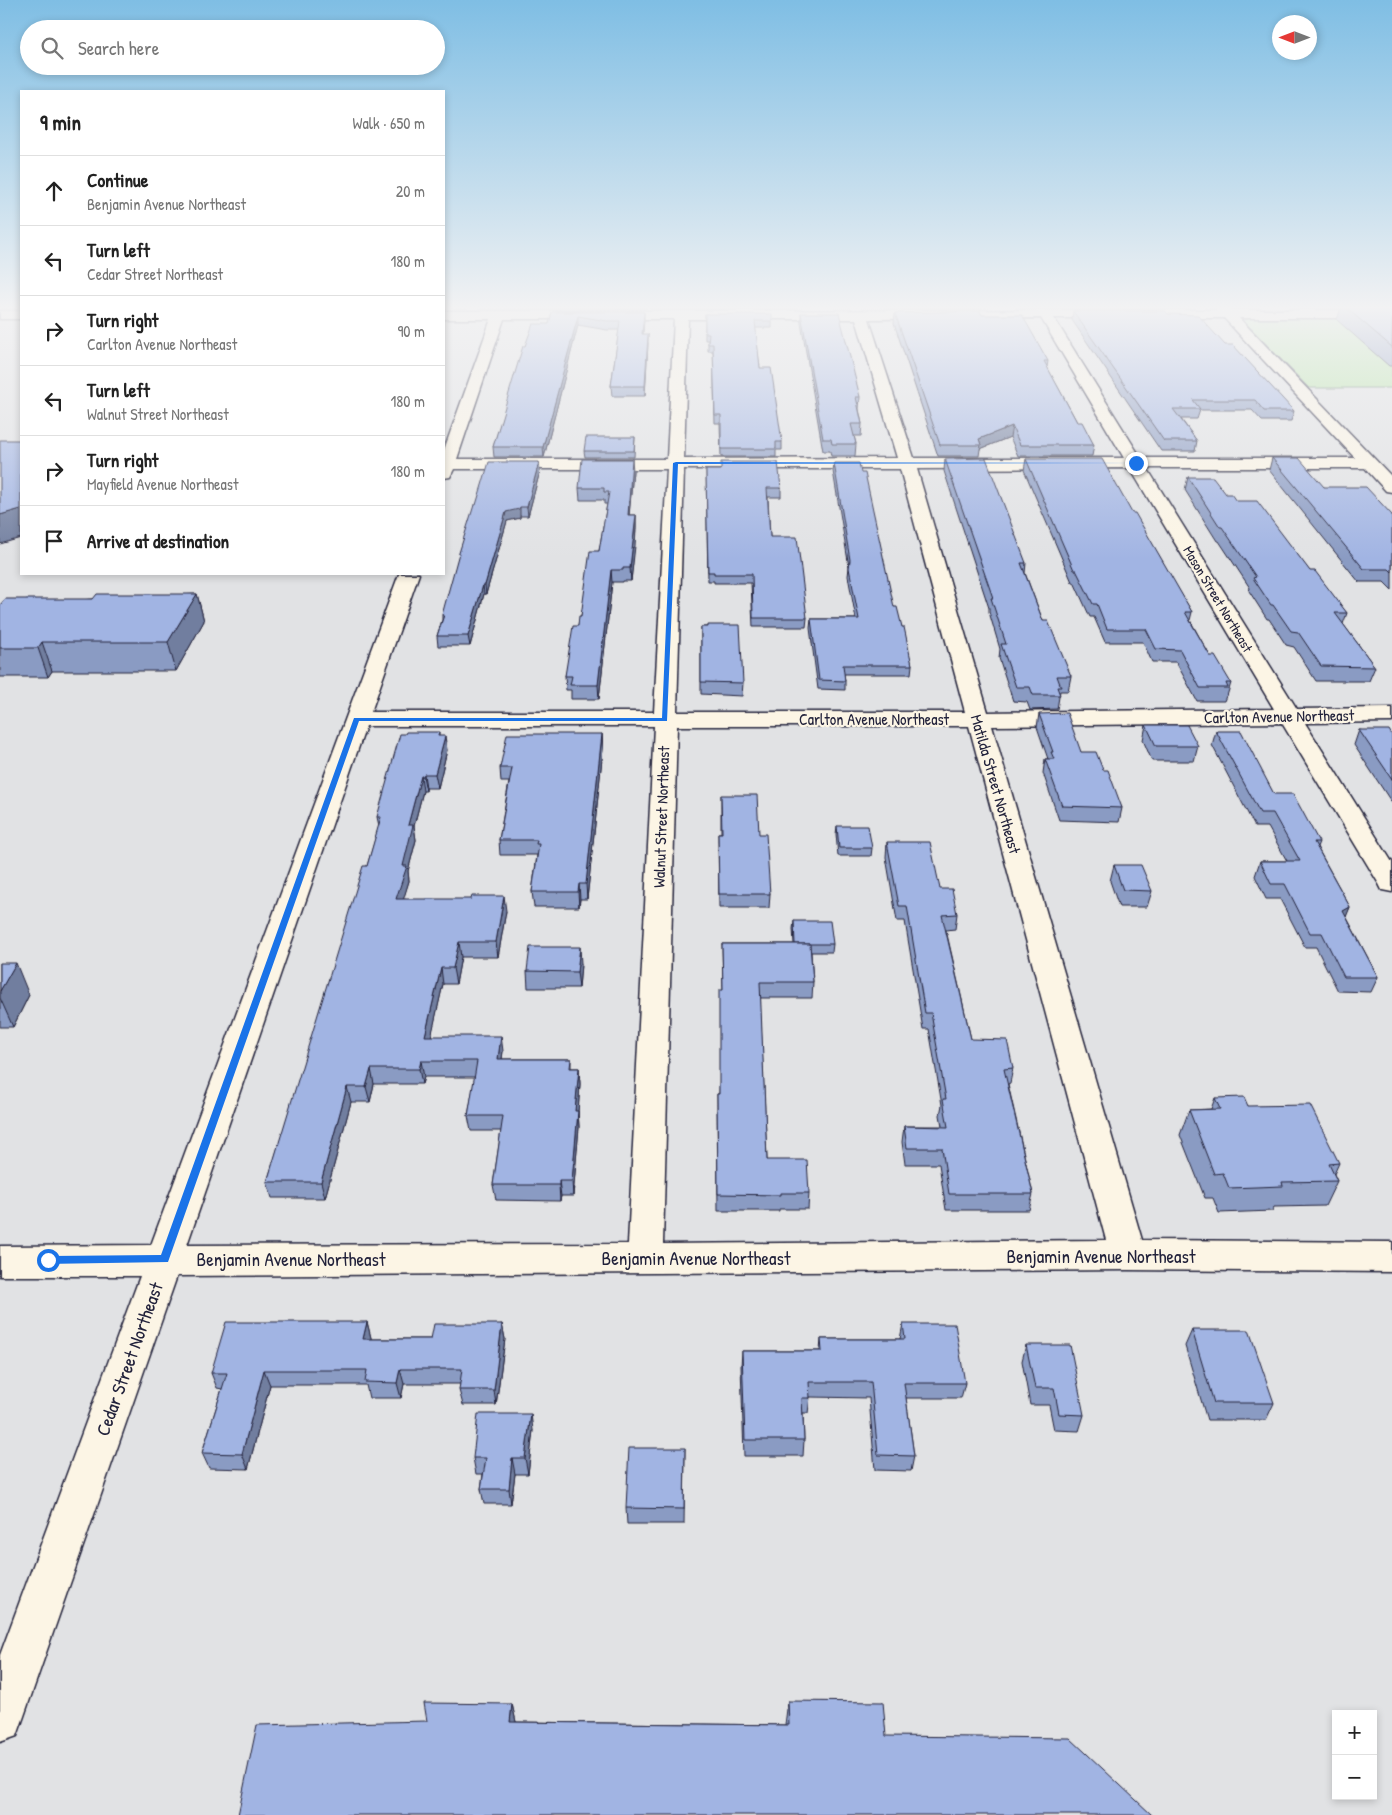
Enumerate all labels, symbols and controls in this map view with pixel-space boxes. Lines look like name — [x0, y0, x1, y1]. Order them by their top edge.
north arrow — [1272, 15, 1317, 60]
search box — [20, 20, 445, 75]
icon: search — [38, 34, 66, 62]
text: Search here — [78, 35, 159, 61]
text: 9 min — [40, 108, 81, 137]
text: Walk · 650 m — [353, 112, 425, 134]
text: Continue — [87, 167, 148, 193]
icon: ahead — [40, 177, 68, 205]
text: 20 m — [396, 180, 425, 202]
text: Benjamin Avenue Northeast — [87, 193, 246, 215]
text: Turn left — [87, 237, 150, 263]
icon: left — [40, 247, 68, 275]
text: 180 m — [391, 250, 425, 272]
text: Cedar Street Northeast — [87, 263, 223, 285]
text: Turn right — [87, 307, 158, 333]
icon: right — [40, 317, 68, 345]
text: 90 m — [397, 320, 425, 342]
text: Carlton Avenue Northeast — [87, 333, 237, 355]
text: Turn left — [87, 377, 150, 403]
icon: left — [40, 387, 68, 415]
text: 180 m — [391, 390, 425, 412]
text: Walnut Street Northeast — [87, 403, 229, 425]
text: Turn right — [87, 447, 158, 473]
route end — [1125, 452, 1148, 475]
icon: right — [40, 457, 68, 485]
text: 180 m — [391, 460, 425, 482]
text: Mayfield Avenue Northeast — [87, 473, 238, 495]
icon: arrive — [40, 527, 68, 555]
text: Arrive at destination — [87, 528, 229, 554]
street label: Mason Street Northeast — [1179, 542, 1258, 656]
street label: Carlton Avenue Northeast — [1204, 704, 1355, 728]
street label: Carlton Avenue Northeast — [799, 708, 950, 730]
street label: Matilda Street Northeast — [966, 712, 1027, 857]
street label: Walnut Street Northeast — [648, 745, 674, 888]
street label: Benjamin Avenue Northeast — [1007, 1243, 1196, 1269]
street label: Benjamin Avenue Northeast — [602, 1245, 791, 1271]
street label: Benjamin Avenue Northeast — [197, 1246, 386, 1272]
route start — [37, 1249, 60, 1272]
street label: Cedar Street Northeast — [89, 1278, 169, 1439]
map controls — [1332, 1710, 1377, 1800]
button: + — [1332, 1710, 1377, 1755]
button: − — [1332, 1755, 1377, 1800]

